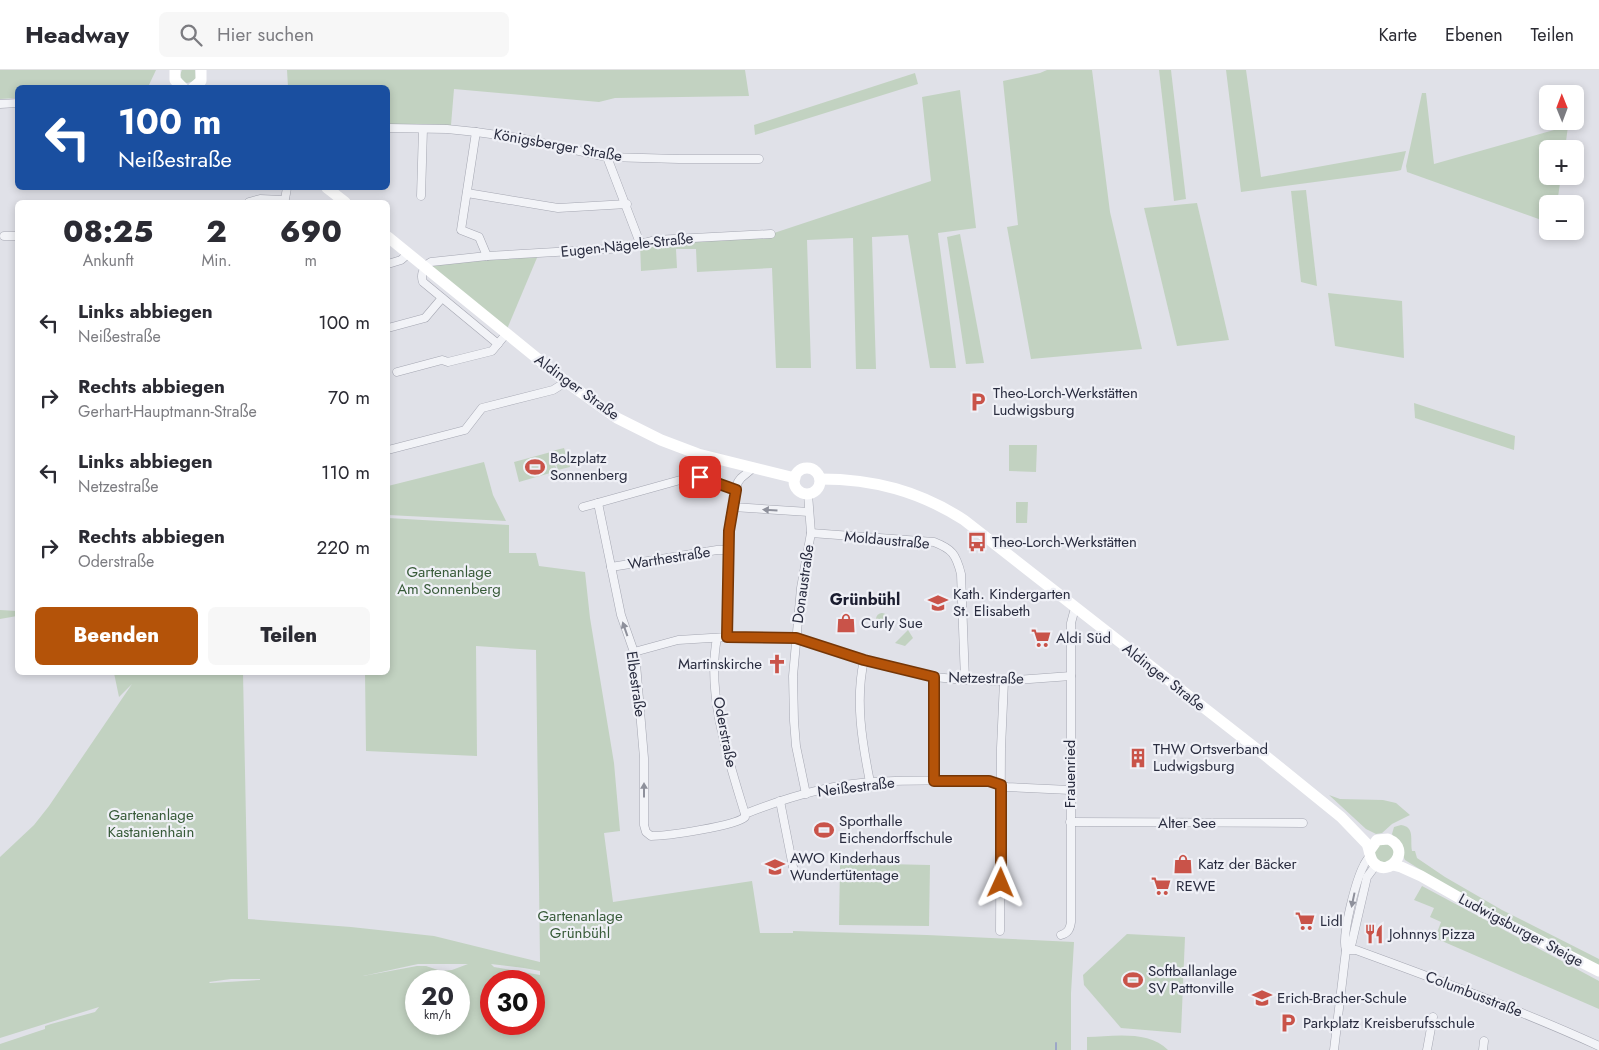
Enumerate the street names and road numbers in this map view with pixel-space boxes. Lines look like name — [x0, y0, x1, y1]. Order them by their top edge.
street label: Königsberger Straße — [492, 123, 624, 167]
street label: Eugen-Nägele-Straße — [560, 227, 695, 263]
street label: Aldinger Straße — [530, 349, 624, 425]
street label: Moldaustraße — [843, 525, 931, 555]
street label: Warthestraße — [626, 541, 712, 575]
street label: Donaustraße — [787, 543, 819, 625]
street label: Aldinger Straße — [1118, 638, 1210, 717]
street label: Elbestraße — [621, 650, 652, 719]
street label: Netzestraße — [948, 666, 1024, 690]
street label: Oderstraße — [707, 695, 743, 769]
street label: Frauenried — [1059, 740, 1081, 808]
street label: Neißestraße — [816, 771, 896, 803]
street label: Alter See — [1158, 812, 1216, 834]
street label: Ludwigsburger Steige — [1455, 888, 1588, 972]
street label: Columbusstraße — [1422, 965, 1526, 1023]

